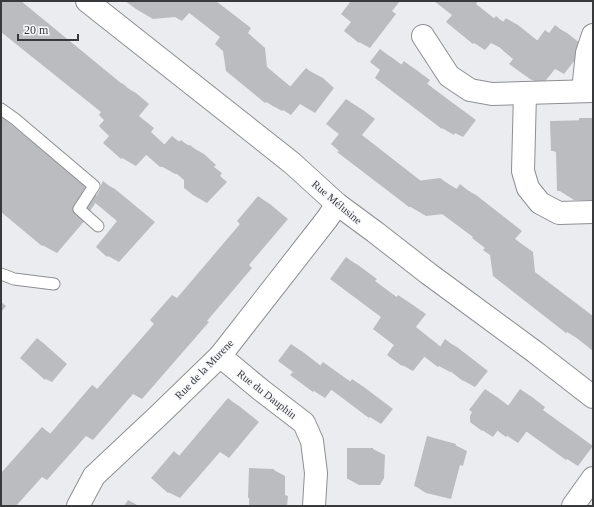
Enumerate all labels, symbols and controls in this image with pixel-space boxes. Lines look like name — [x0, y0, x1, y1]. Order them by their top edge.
scale bar — [18, 16, 78, 42]
text: 20 m — [24, 23, 49, 37]
street label: Rue Mélusine — [310, 178, 364, 226]
street label: Rue de la Murene — [172, 337, 236, 401]
street label: Rue du Dauphin — [235, 367, 299, 421]

